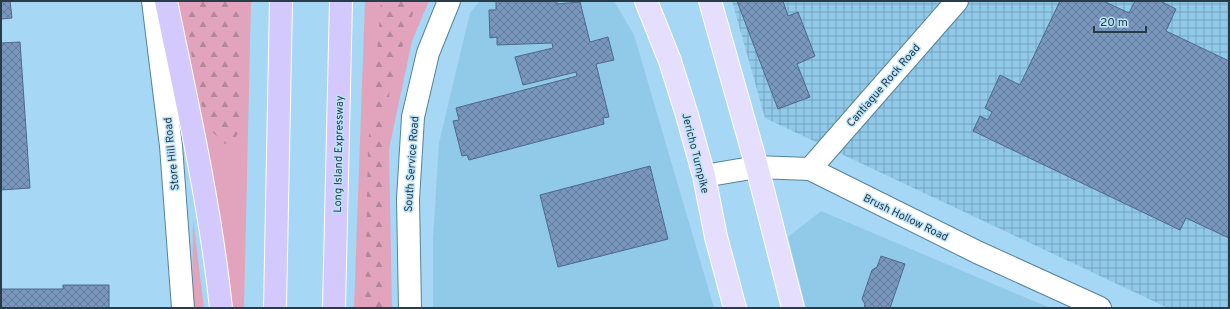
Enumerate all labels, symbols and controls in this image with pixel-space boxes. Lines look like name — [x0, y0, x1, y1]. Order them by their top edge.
scale bar — [1094, 8, 1146, 34]
text: 20 m — [1100, 15, 1128, 31]
street label: Cantiague Rock Road — [844, 41, 924, 130]
street label: Long Island Expressway — [331, 95, 347, 213]
street label: Jericho Turnpike — [678, 112, 712, 195]
street label: South Service Road — [402, 116, 422, 213]
street label: Store Hill Road — [161, 117, 183, 191]
street label: Brush Hollow Road — [861, 191, 950, 245]

